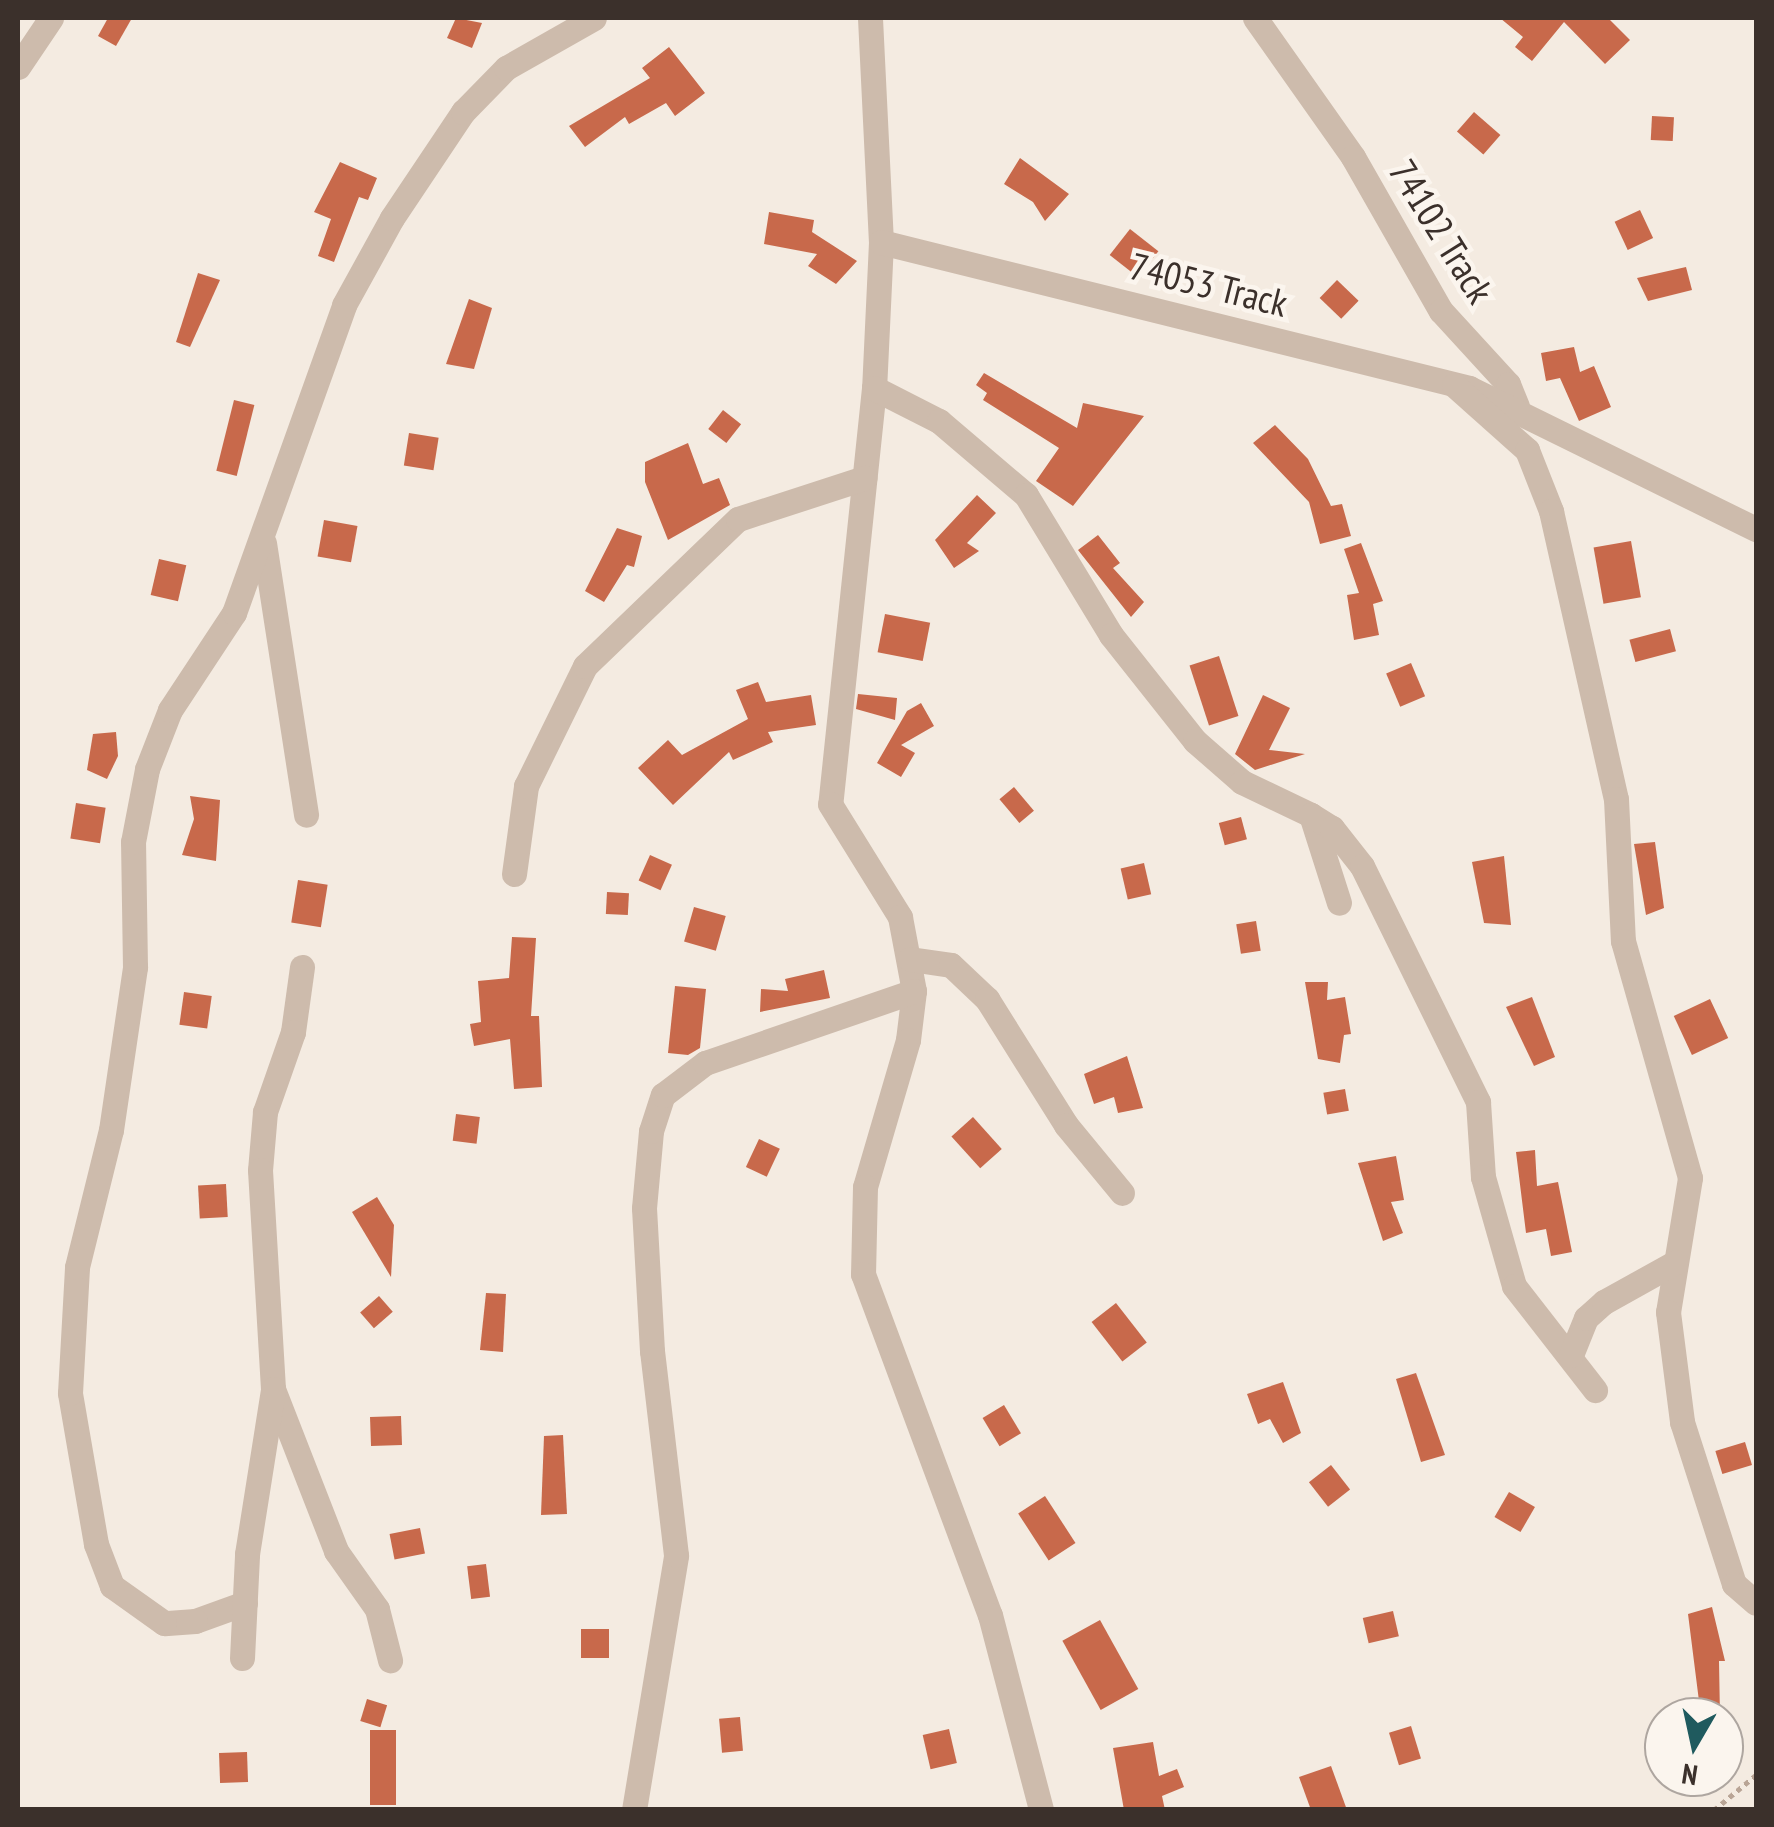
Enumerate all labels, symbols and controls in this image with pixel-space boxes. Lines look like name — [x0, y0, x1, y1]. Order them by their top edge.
street label: 74102 Track — [1380, 151, 1504, 311]
street label: 74053 Track — [1125, 242, 1293, 326]
north arrow — [1644, 1697, 1744, 1797]
text: N — [1679, 1756, 1700, 1795]

